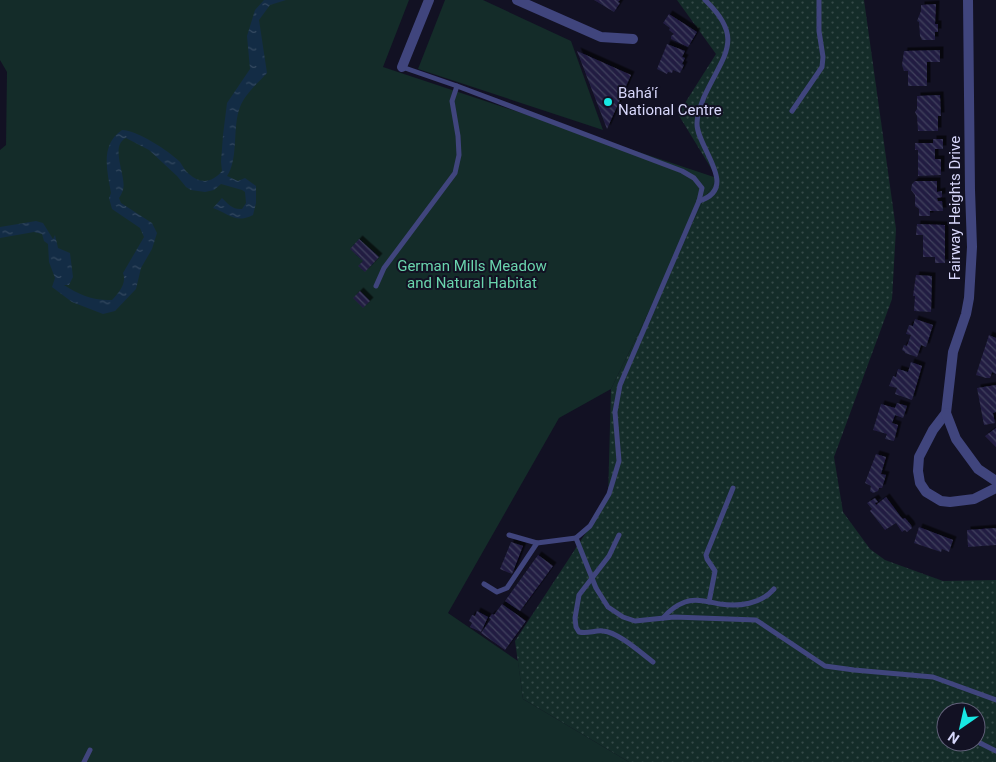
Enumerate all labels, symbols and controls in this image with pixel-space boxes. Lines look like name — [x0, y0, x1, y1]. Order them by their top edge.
place label: Bahá'í National Centre — [618, 84, 722, 119]
marker: Bahá'í National Centre — [602, 96, 614, 108]
street label: Fairway Heights Drive — [946, 136, 964, 280]
park label: German Mills Meadow and Natural Habitat — [397, 257, 547, 292]
north arrow — [936, 702, 986, 752]
text: N — [945, 728, 962, 747]

